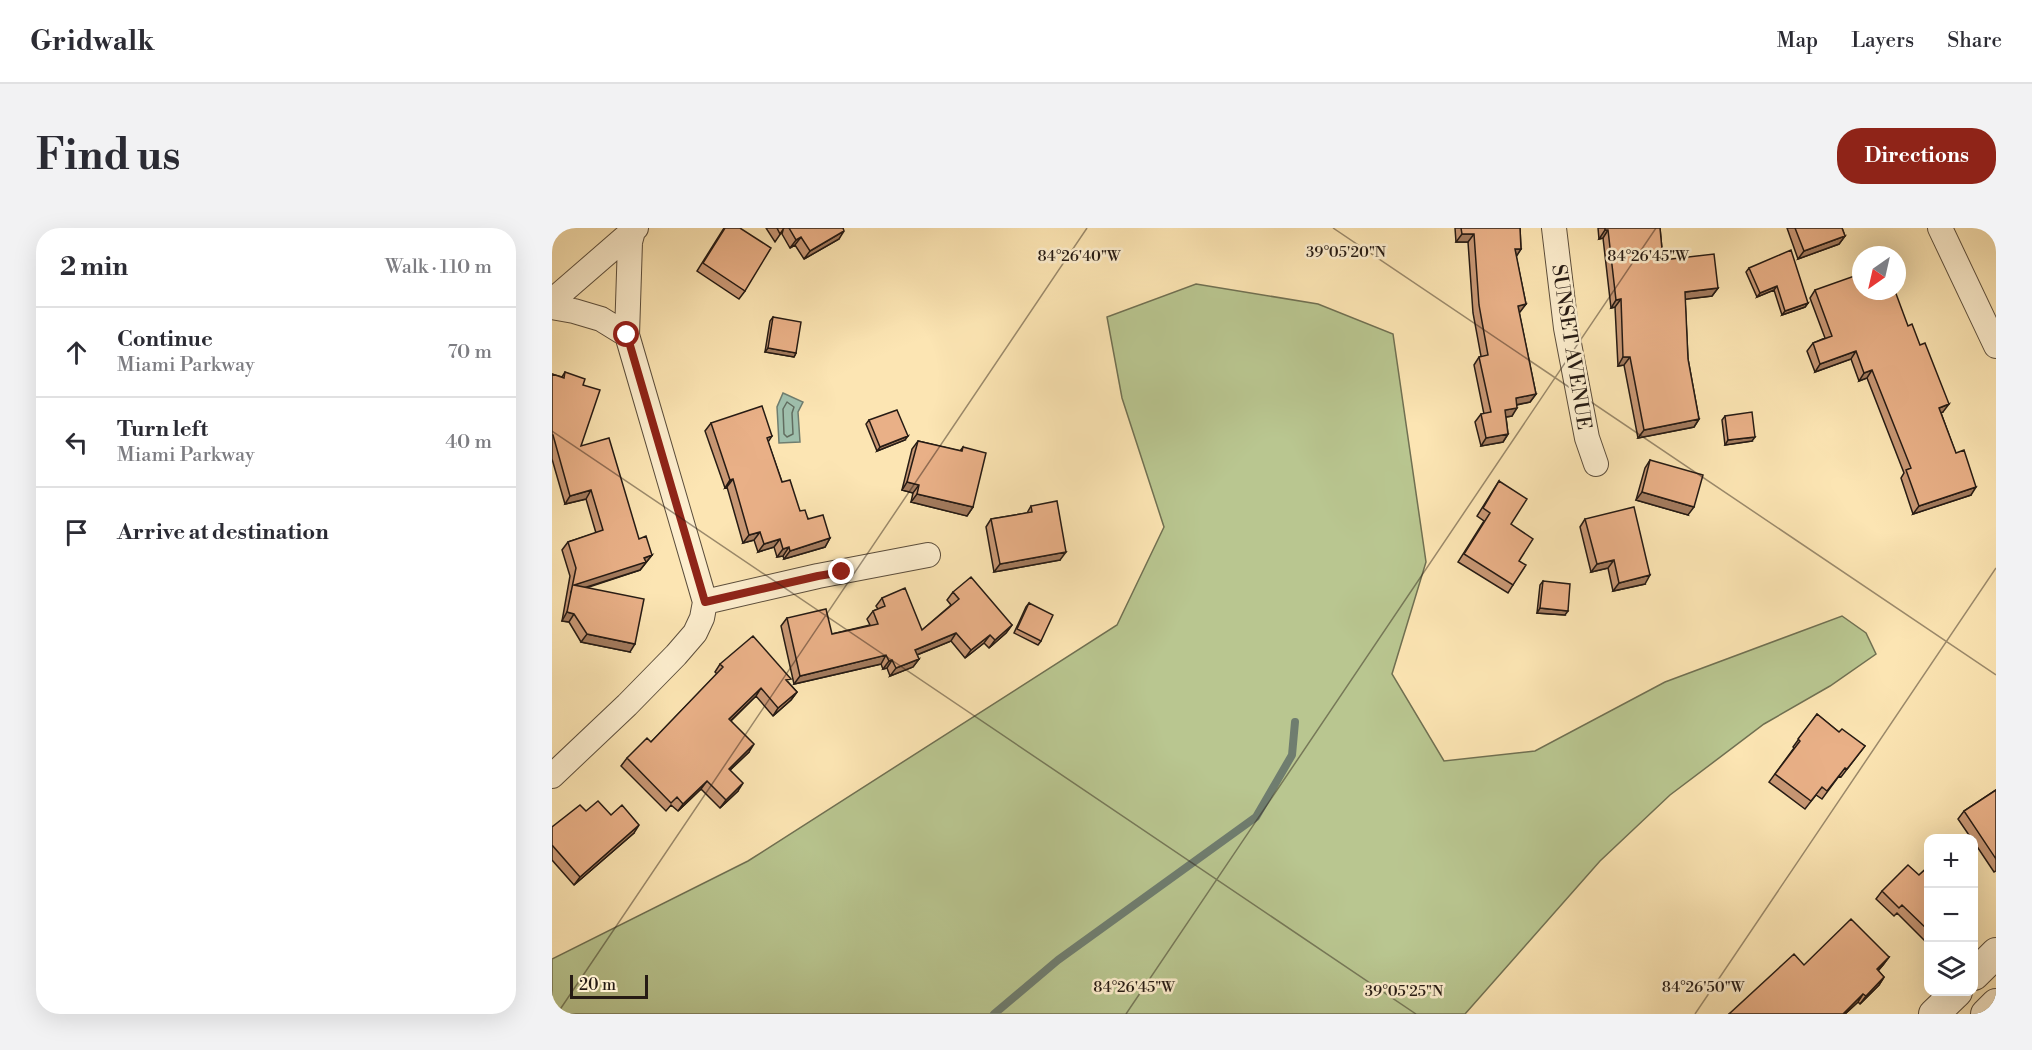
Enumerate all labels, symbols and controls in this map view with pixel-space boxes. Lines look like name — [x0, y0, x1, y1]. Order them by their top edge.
text: Gridwalk — [30, 24, 154, 59]
text: Map — [1777, 28, 1818, 54]
text: Layers — [1851, 28, 1914, 54]
text: Share — [1947, 28, 2002, 54]
button: Directions — [1837, 128, 1996, 184]
text: Find us — [36, 130, 180, 183]
text: 39°05'20"N — [1306, 243, 1386, 262]
north arrow — [1852, 246, 1906, 300]
text: 84°26'40"W — [1037, 247, 1121, 266]
text: 84°26'45"W — [1607, 247, 1689, 266]
text: 2 min — [60, 251, 128, 283]
text: Walk · 110 m — [385, 255, 492, 280]
street label: SUNSET AVENUE — [1545, 263, 1596, 432]
route start — [613, 321, 639, 347]
text: Continue — [117, 326, 213, 353]
icon: ahead — [60, 336, 93, 369]
text: 70 m — [448, 340, 492, 365]
text: Miami Parkway — [117, 353, 255, 378]
text: Turn left — [117, 416, 208, 443]
icon: left — [60, 426, 93, 459]
text: 40 m — [445, 430, 492, 455]
text: Miami Parkway — [117, 443, 255, 468]
icon: arrive — [60, 516, 93, 549]
text: Arrive at destination — [117, 519, 329, 546]
route end — [828, 558, 854, 584]
map controls — [1924, 834, 1978, 996]
button: + — [1924, 834, 1978, 888]
button: − — [1924, 888, 1978, 942]
button: layers — [1924, 942, 1978, 996]
scale bar — [570, 972, 648, 1000]
text: 20 m — [579, 975, 616, 995]
text: 84°26'45"W — [1093, 978, 1175, 997]
text: 84°26'50"W — [1662, 978, 1745, 997]
text: 39°05'25"N — [1365, 982, 1443, 1001]

